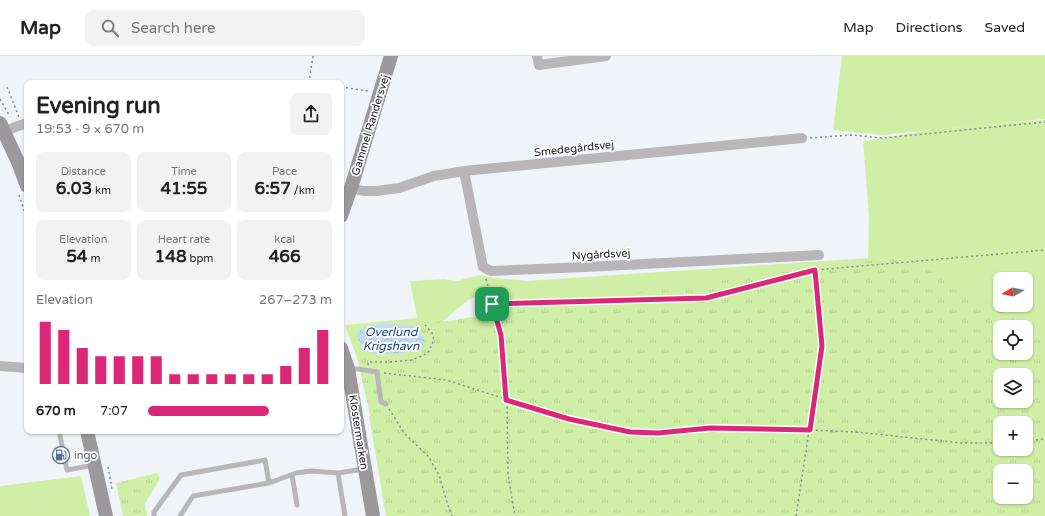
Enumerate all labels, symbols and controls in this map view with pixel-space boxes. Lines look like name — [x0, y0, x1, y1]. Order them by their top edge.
search box — [85, 10, 365, 46]
text: Map — [20, 17, 61, 39]
icon: search — [99, 17, 121, 39]
text: Search here — [131, 19, 215, 37]
text: Map — [843, 19, 874, 36]
text: Directions — [896, 19, 963, 36]
text: Saved — [985, 19, 1025, 36]
street label: Gammel Randersvej — [349, 73, 392, 177]
text: Evening run — [36, 93, 161, 119]
button: share — [290, 93, 332, 135]
text: 19:53 · 9 × 670 m — [36, 121, 144, 137]
street label: Smedegårdsvej — [533, 138, 615, 159]
text: Distance — [61, 165, 106, 178]
text: Time — [171, 165, 197, 178]
text: Pace — [272, 165, 297, 178]
text: 6.03 — [56, 178, 92, 199]
text: 41:55 — [160, 178, 208, 199]
text: 6:57 — [255, 178, 291, 199]
text: km — [92, 184, 111, 197]
text: /km — [291, 184, 315, 197]
text: Elevation — [59, 233, 107, 246]
text: Heart rate — [158, 233, 210, 246]
text: kcal — [274, 233, 295, 246]
text: 54 — [66, 246, 88, 267]
text: 148 — [155, 246, 187, 267]
text: 466 — [269, 246, 301, 267]
street label: Nygårdsvej — [571, 246, 631, 263]
text: m — [88, 252, 100, 265]
text: bpm — [187, 252, 213, 265]
north arrow — [993, 272, 1033, 312]
map controls — [993, 272, 1033, 504]
pin — [475, 287, 509, 321]
text: Elevation — [36, 292, 93, 308]
text: 267–273 m — [259, 292, 332, 308]
icon: arrive — [481, 293, 503, 315]
button: locate — [993, 320, 1033, 360]
water label: Overlund Krigshavn — [363, 325, 420, 353]
button: layers — [993, 368, 1033, 408]
street label: Klostermarken — [346, 394, 371, 471]
text: 670 m — [36, 403, 76, 419]
text: 7:07 — [100, 403, 128, 419]
button: + — [993, 416, 1033, 456]
fuel station icon: ingo — [51, 445, 71, 465]
place label: ingo — [74, 449, 97, 462]
button: − — [993, 464, 1033, 504]

